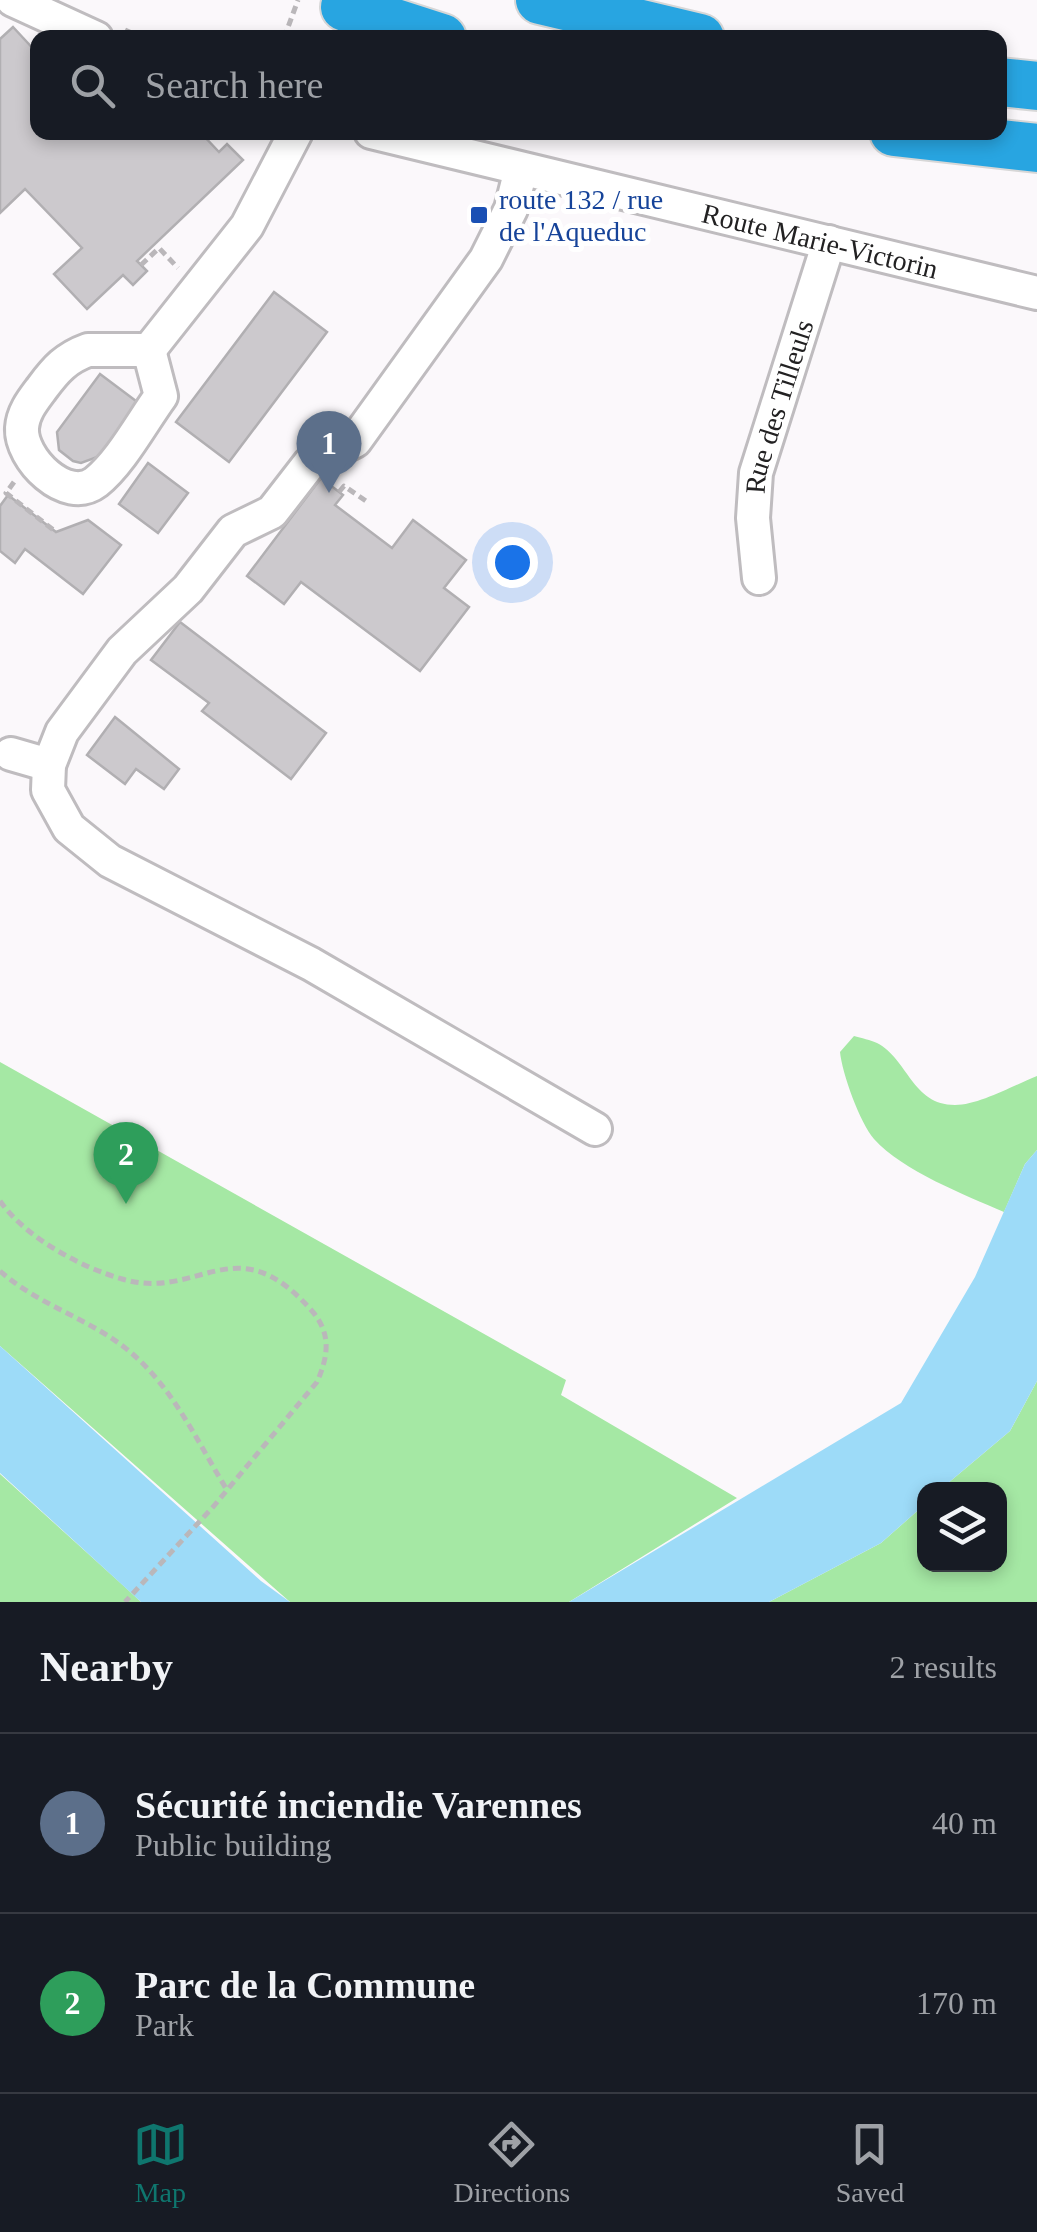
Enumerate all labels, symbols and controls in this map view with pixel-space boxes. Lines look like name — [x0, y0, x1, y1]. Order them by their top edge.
search box — [30, 30, 1007, 140]
icon: search — [65, 58, 120, 113]
text: Search here — [145, 64, 323, 106]
place label: route 132 / rue de l'Aqueduc — [499, 184, 663, 247]
street label: Route Marie-Victorin — [699, 197, 941, 284]
marker: route 132 / rue de l'Aqueduc — [468, 204, 490, 226]
street label: Rue des Tilleuls — [739, 316, 819, 495]
pin: 1 — [296, 410, 362, 493]
your location — [487, 537, 538, 588]
pin: 2 — [94, 1122, 158, 1204]
map controls — [917, 1482, 1007, 1572]
button: layers — [917, 1482, 1007, 1572]
text: Nearby — [40, 1644, 173, 1690]
text: 2 results — [889, 1649, 997, 1685]
text: Sécurité inciendie Varennes — [135, 1784, 582, 1826]
text: 1 — [65, 1805, 81, 1841]
text: 40 m — [932, 1805, 997, 1841]
text: Public building — [135, 1827, 331, 1863]
text: Parc de la Commune — [135, 1964, 475, 2006]
text: 2 — [65, 1985, 81, 2021]
text: 170 m — [916, 1985, 997, 2021]
text: Park — [135, 2007, 194, 2043]
tab: Map — [133, 2117, 188, 2209]
tab: Directions — [453, 2117, 570, 2209]
tab: Saved — [836, 2117, 904, 2209]

